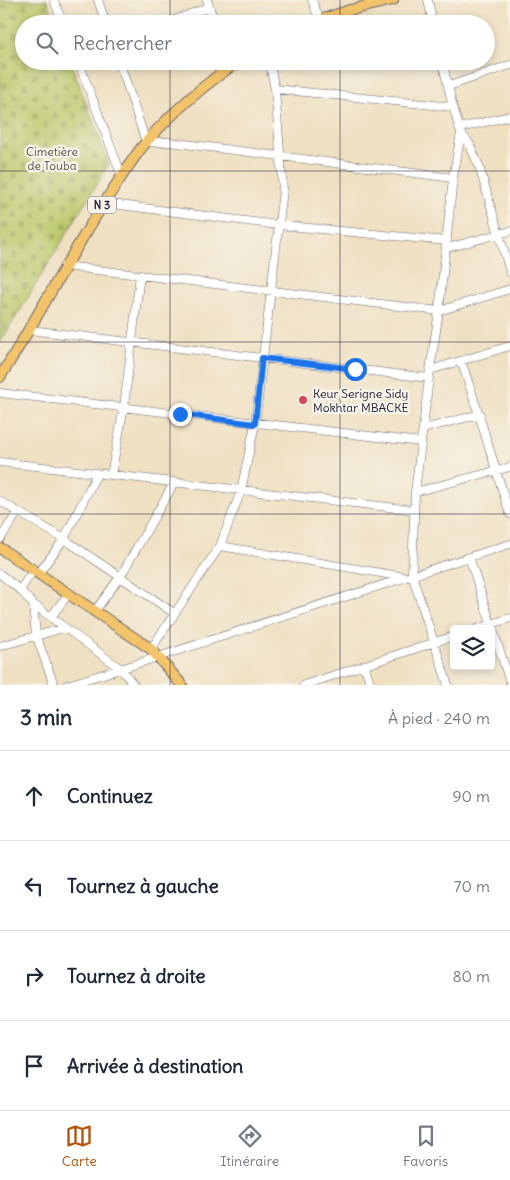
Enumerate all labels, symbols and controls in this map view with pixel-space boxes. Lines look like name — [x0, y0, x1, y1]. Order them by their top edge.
search box — [15, 15, 495, 70]
icon: search — [33, 29, 61, 57]
text: Rechercher — [73, 31, 172, 55]
park label: Cimetière de Touba — [26, 144, 78, 173]
road number: N 3 — [88, 196, 116, 214]
route start — [344, 358, 367, 381]
place label: Keur Serigne Sidy Mokhtar MBACKE — [313, 386, 409, 415]
marker: Keur Serigne Sidy Mokhtar MBACKE — [297, 394, 309, 406]
route end — [169, 403, 192, 426]
map controls — [450, 625, 495, 670]
button: layers — [450, 625, 495, 670]
text: 3 min — [20, 704, 72, 731]
text: À pied · 240 m — [388, 708, 490, 728]
icon: ahead — [20, 782, 48, 810]
text: Continuez — [67, 784, 153, 808]
text: 90 m — [452, 786, 490, 806]
icon: left — [20, 872, 48, 900]
text: Tournez à gauche — [67, 874, 219, 898]
text: 70 m — [454, 876, 490, 896]
icon: right — [20, 962, 48, 990]
text: Tournez à droite — [67, 964, 206, 988]
text: 80 m — [452, 966, 490, 986]
icon: arrive — [20, 1052, 48, 1080]
text: Arrivée à destination — [67, 1054, 243, 1078]
tab: Carte — [62, 1122, 97, 1170]
tab: Itinéraire — [220, 1122, 279, 1170]
tab: Favoris — [403, 1122, 448, 1170]

